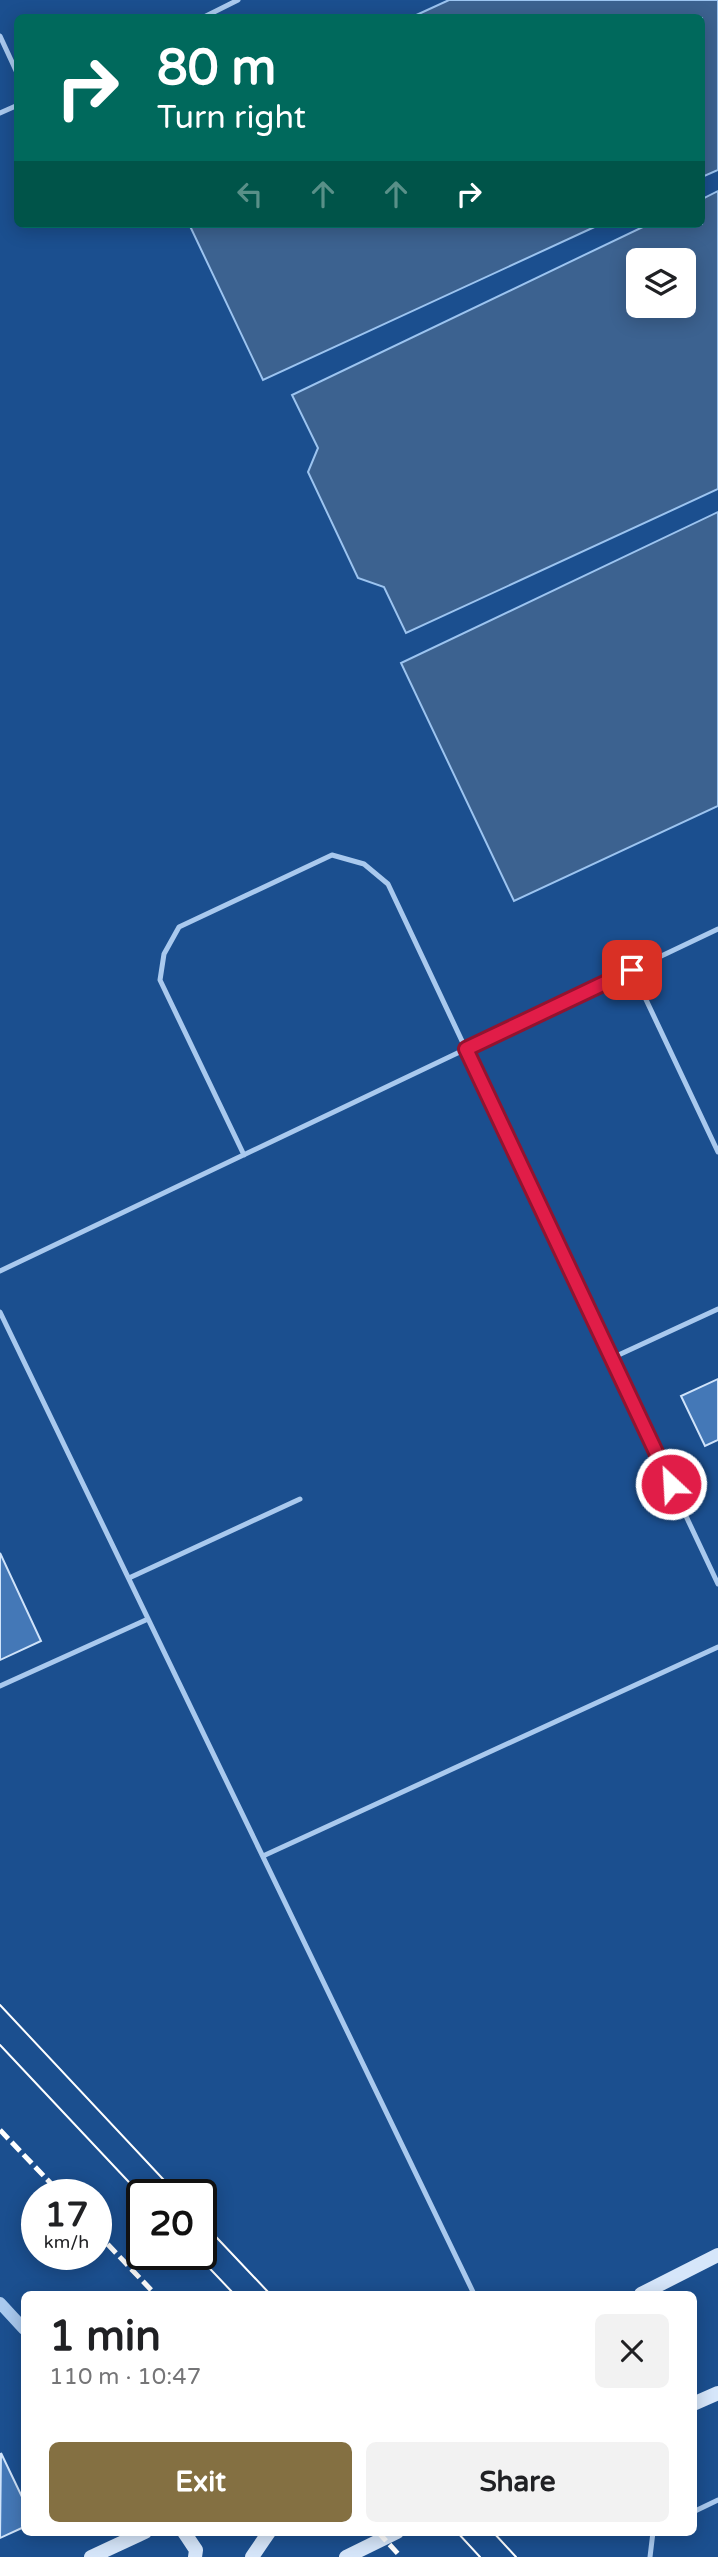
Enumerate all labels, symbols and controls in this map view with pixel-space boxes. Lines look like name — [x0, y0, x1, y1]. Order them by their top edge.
text: 80 m — [157, 39, 276, 98]
icon: right — [42, 42, 133, 133]
text: Turn right — [157, 99, 306, 137]
icon: left — [231, 175, 269, 213]
icon: ahead — [304, 175, 342, 213]
icon: ahead — [377, 175, 415, 213]
icon: right — [450, 175, 488, 213]
map controls — [626, 248, 696, 318]
button: layers — [626, 248, 696, 318]
pin — [602, 940, 662, 1000]
icon: arrive — [613, 951, 651, 989]
position arrow — [634, 1447, 708, 1521]
speed limit sign: 20 — [126, 2179, 217, 2270]
text: 17 — [45, 2194, 88, 2236]
text: km/h — [44, 2231, 89, 2253]
text: 1 min — [49, 2311, 161, 2362]
button: close — [595, 2314, 669, 2388]
text: 110 m · 10:47 — [49, 2363, 201, 2391]
button: Exit — [49, 2442, 352, 2522]
button: Share — [366, 2442, 669, 2522]

